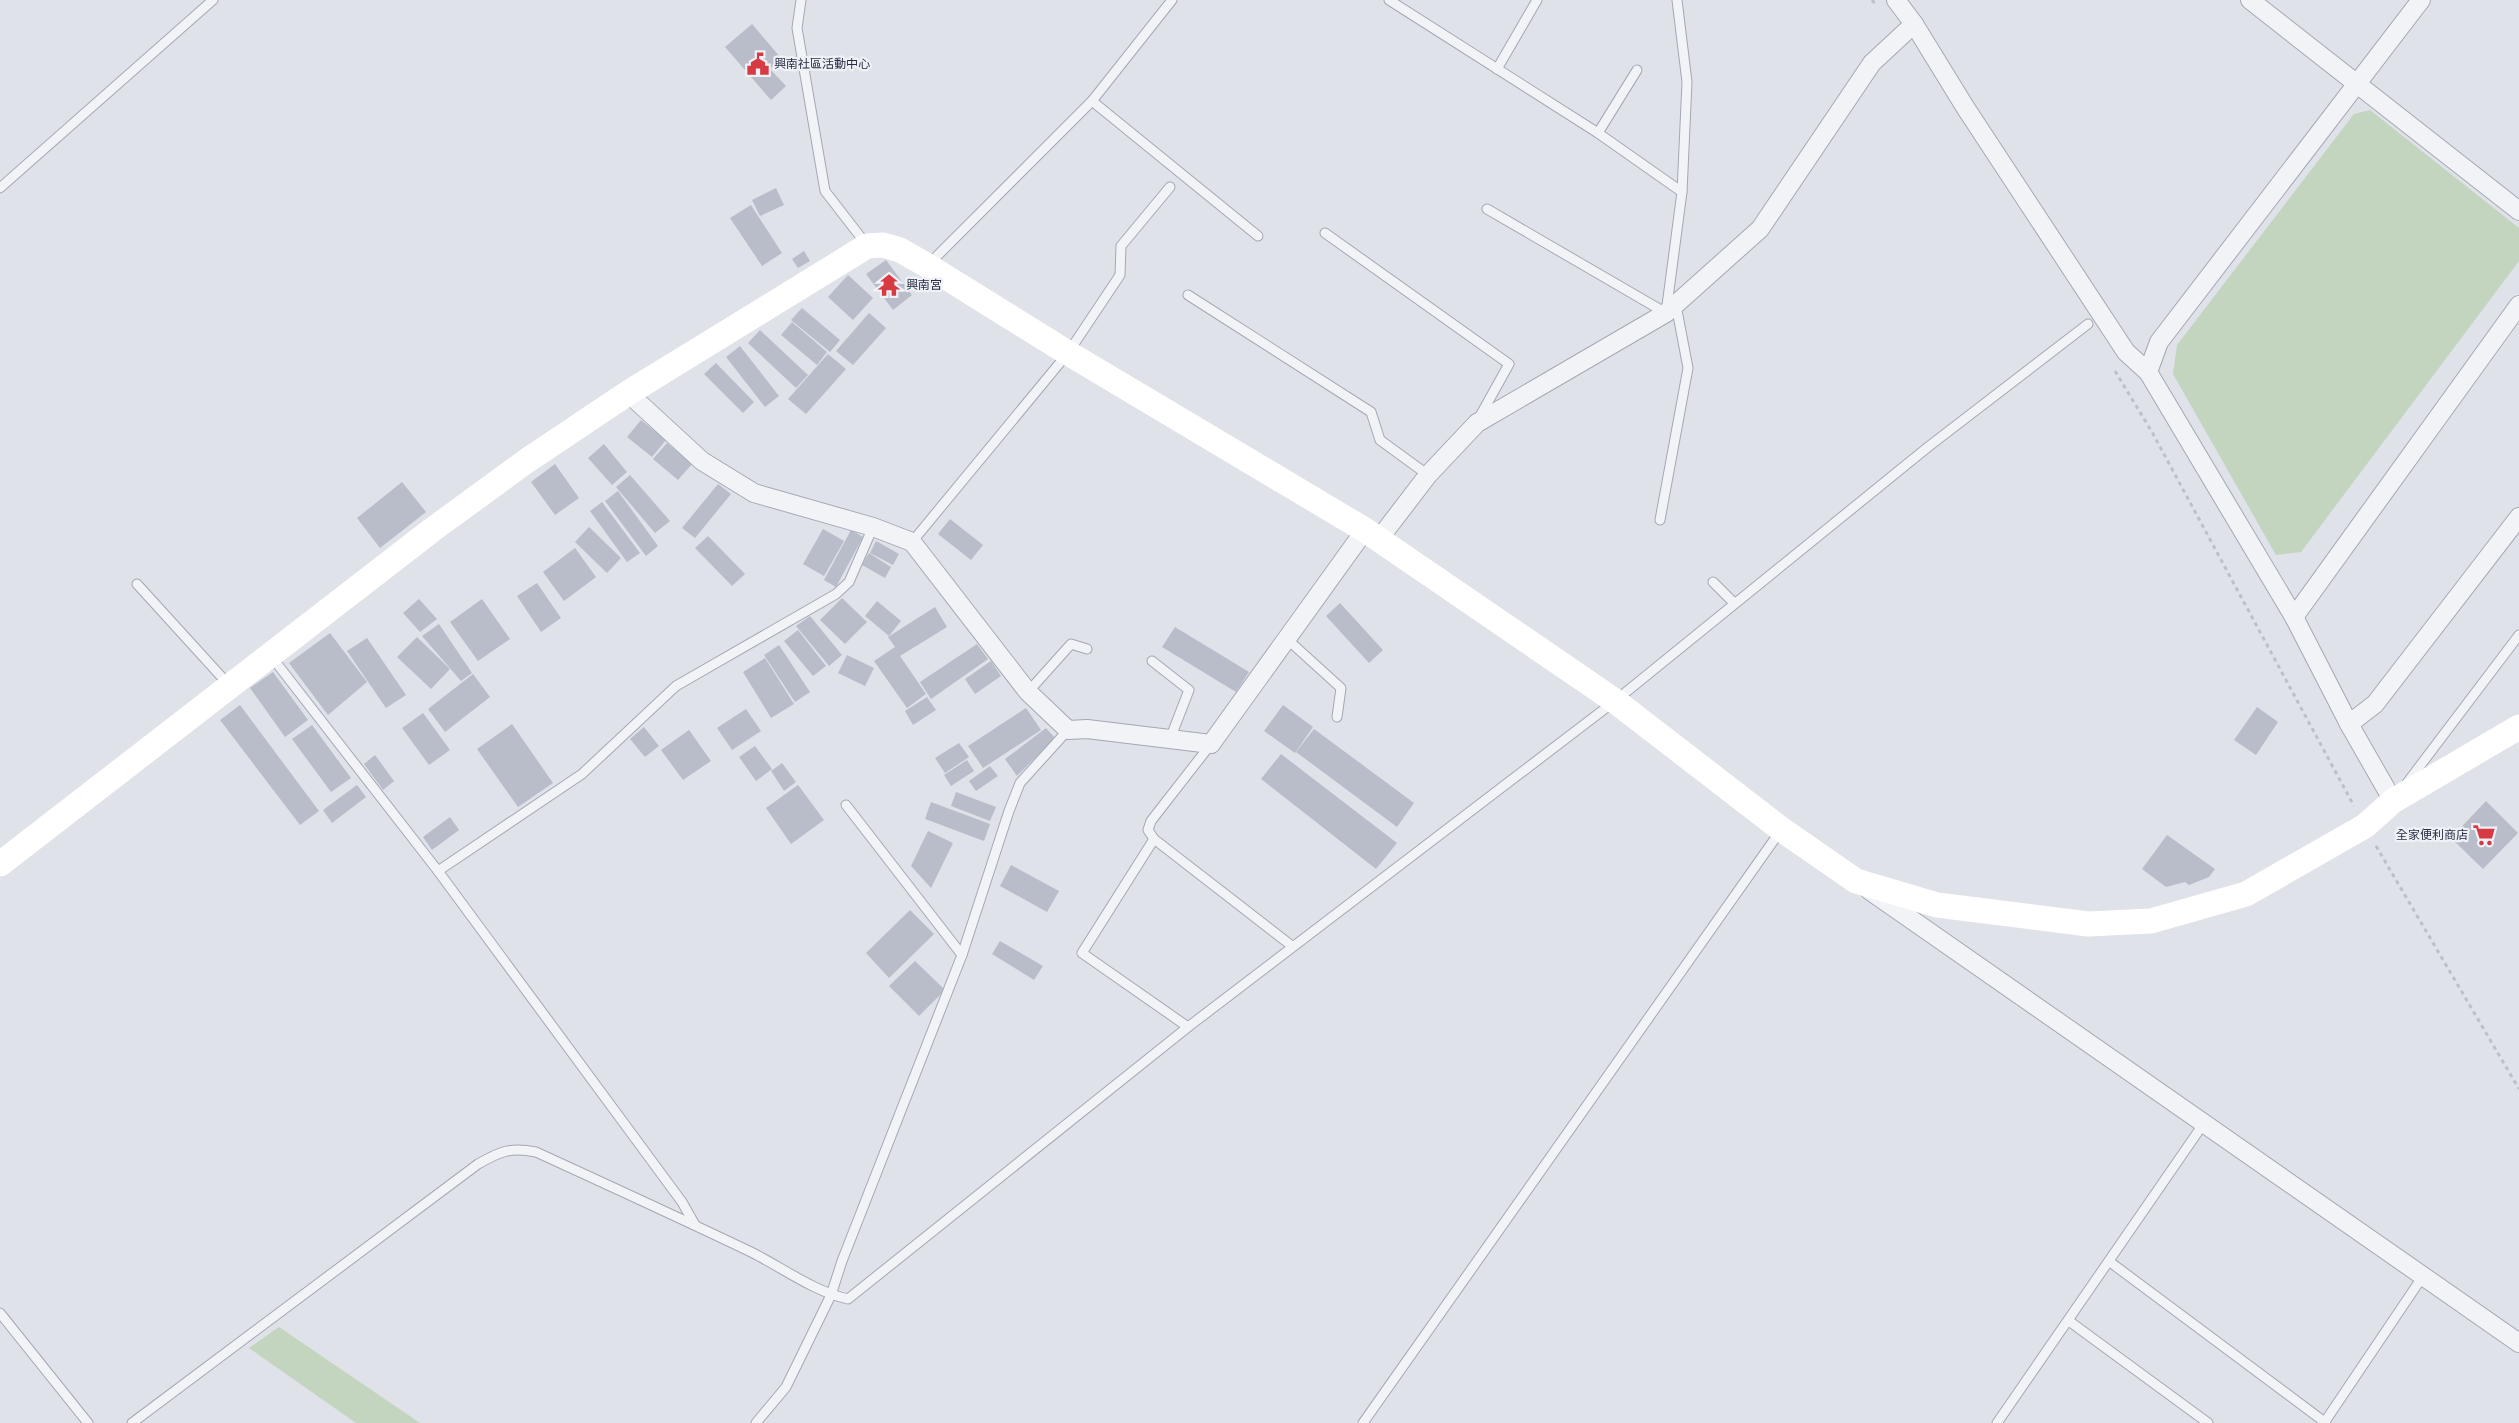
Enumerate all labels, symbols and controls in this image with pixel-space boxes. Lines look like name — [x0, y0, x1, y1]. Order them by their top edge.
public building icon: 興南社區活動中心 — [745, 51, 771, 77]
place label: 興南社區活動中心 — [774, 56, 870, 71]
temple icon: 興南宮 — [876, 272, 902, 298]
place label: 興南宮 — [906, 277, 942, 292]
supermarket icon: 全家便利商店 — [2471, 822, 2497, 848]
place label: 全家便利商店 — [2396, 827, 2468, 842]

